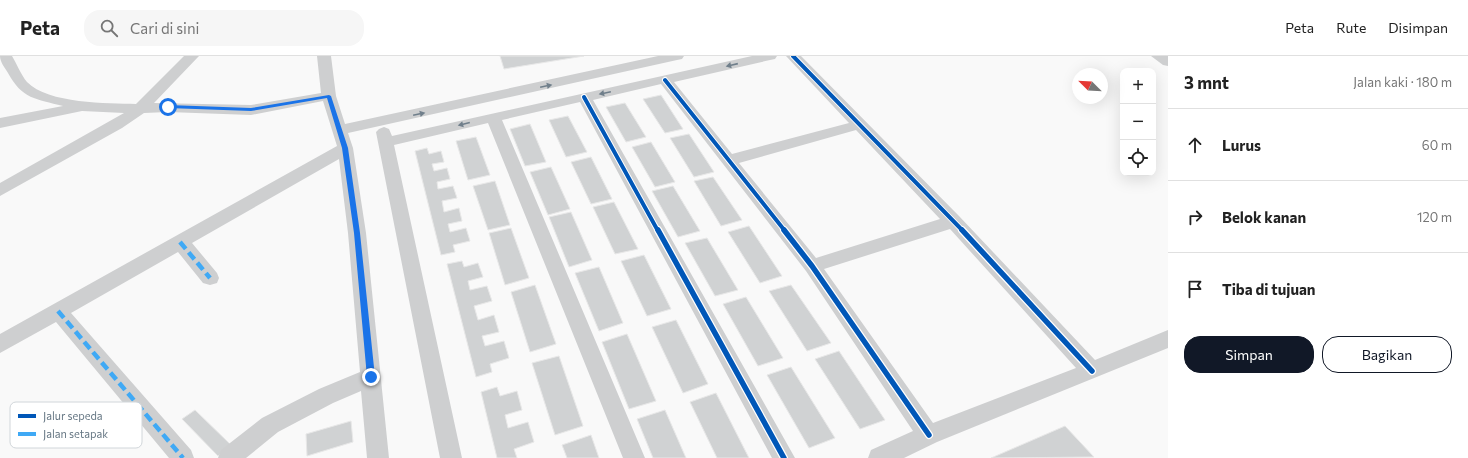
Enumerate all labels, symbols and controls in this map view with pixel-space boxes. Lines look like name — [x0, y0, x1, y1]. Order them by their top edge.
search box — [84, 10, 364, 46]
text: Peta — [20, 16, 60, 39]
icon: search — [98, 17, 120, 39]
text: Cari di sini — [130, 19, 199, 37]
text: Peta — [1285, 19, 1314, 36]
text: Rute — [1336, 19, 1366, 36]
text: Disimpan — [1388, 19, 1448, 36]
one-way arrow — [726, 62, 738, 68]
north arrow — [1072, 68, 1108, 104]
map controls — [1120, 68, 1156, 176]
button: + — [1120, 68, 1156, 104]
text: 3 mnt — [1184, 72, 1229, 93]
text: Jalan kaki · 180 m — [1353, 74, 1452, 90]
one-way arrow — [540, 82, 552, 88]
one-way arrow — [599, 90, 611, 96]
route start — [159, 98, 177, 116]
button: − — [1120, 104, 1156, 140]
one-way arrow — [413, 110, 425, 116]
one-way arrow — [458, 121, 471, 127]
icon: ahead — [1184, 134, 1206, 156]
text: Lurus — [1222, 136, 1261, 154]
text: 60 m — [1422, 137, 1452, 153]
button: locate — [1120, 140, 1156, 176]
icon: right — [1184, 206, 1206, 228]
text: Belok kanan — [1222, 208, 1306, 226]
text: 120 m — [1417, 209, 1452, 225]
icon: arrive — [1184, 278, 1206, 300]
text: Tiba di tujuan — [1222, 280, 1316, 298]
button: Simpan — [1184, 336, 1314, 373]
button: Bagikan — [1322, 336, 1452, 373]
route end — [362, 368, 380, 386]
legend — [10, 402, 142, 448]
text: Jalur sepeda — [43, 409, 103, 423]
text: Jalan setapak — [43, 427, 108, 441]

